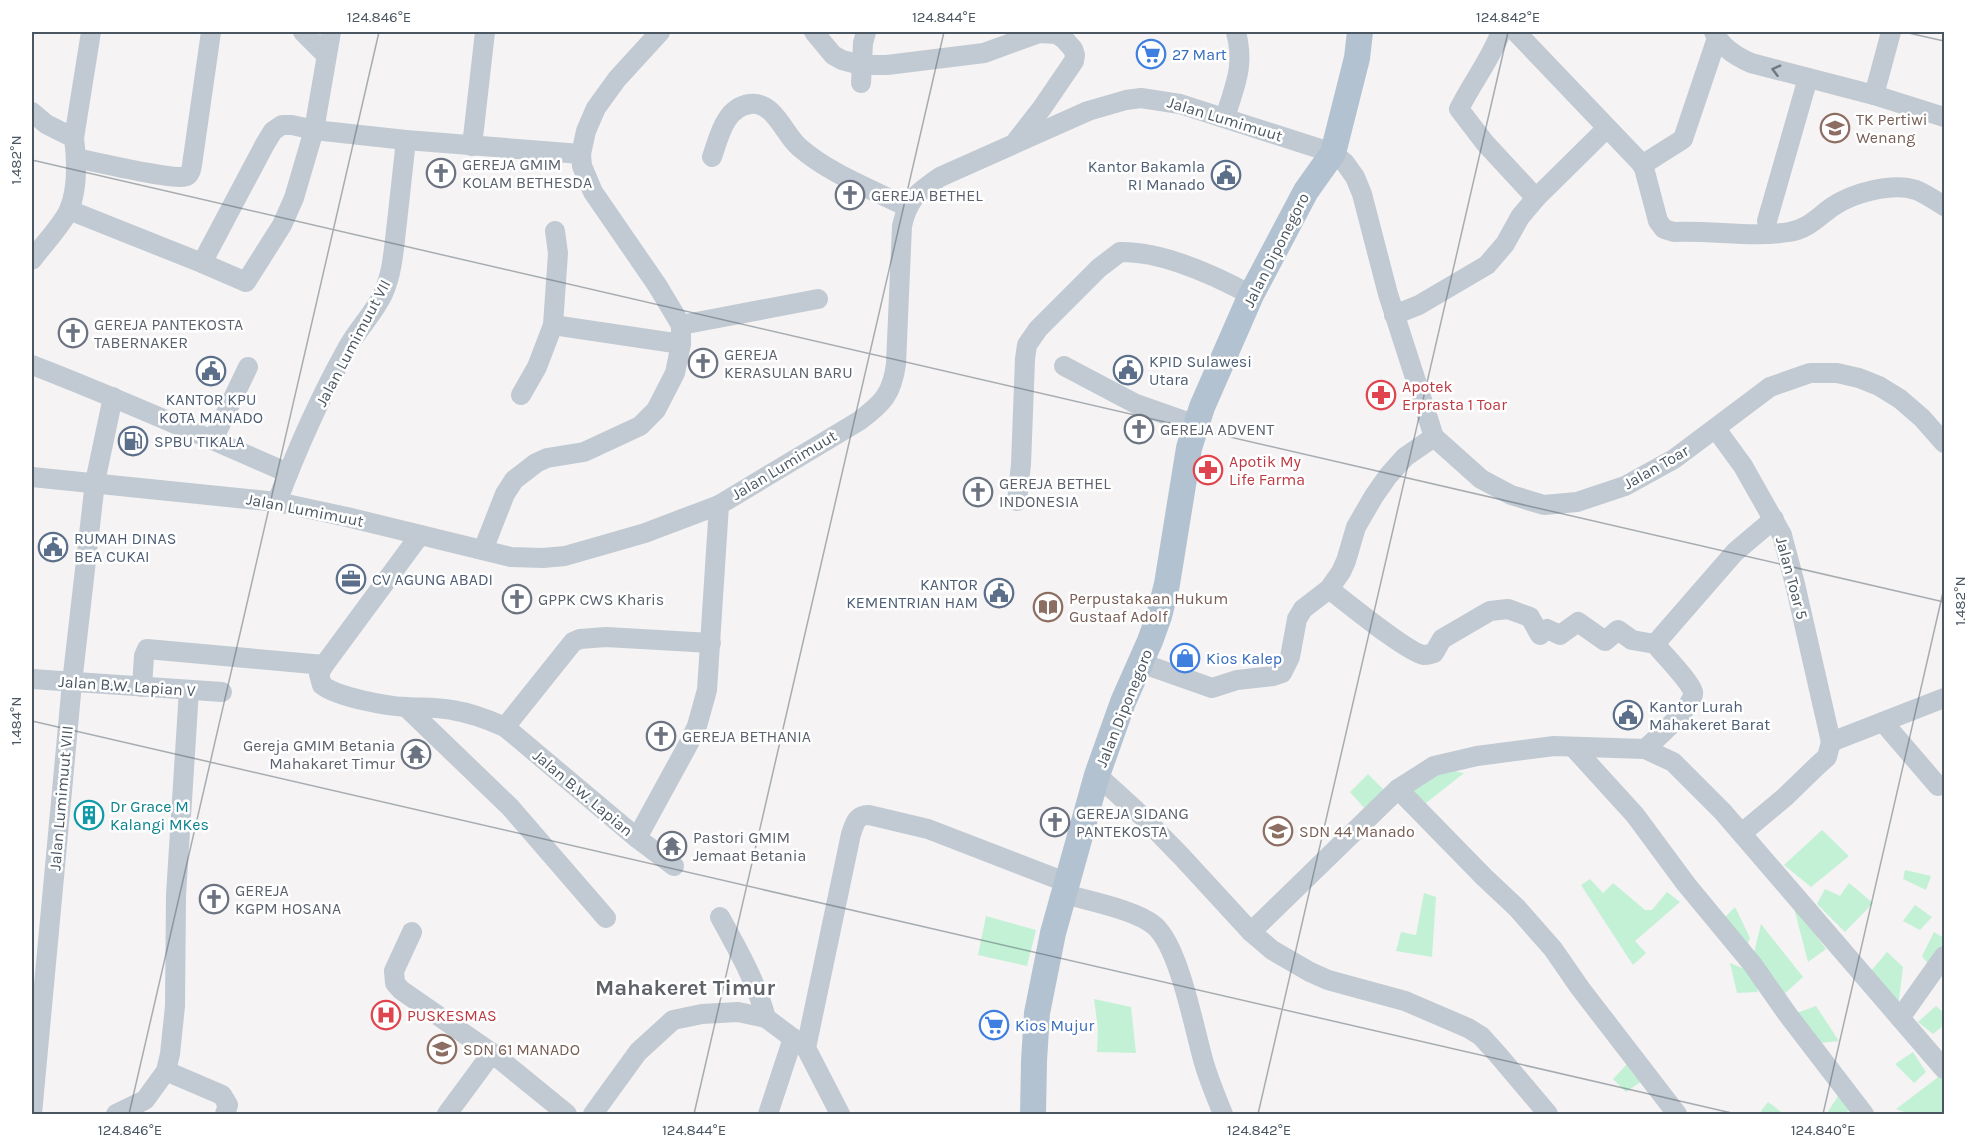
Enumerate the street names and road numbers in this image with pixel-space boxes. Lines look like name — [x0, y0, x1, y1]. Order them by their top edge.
street label: Jalan Lumimuut — [1165, 92, 1285, 146]
street label: Jalan Diponegoro — [1239, 190, 1313, 310]
street label: Jalan Lumimuut VII — [312, 276, 394, 410]
street label: Jalan Lumimuut — [728, 426, 840, 504]
street label: Jalan Toar — [1620, 441, 1692, 493]
street label: Jalan Lumimuut — [245, 489, 365, 531]
street label: Jalan Toar 5 — [1772, 535, 1812, 621]
street label: Jalan Diponegoro — [1092, 646, 1156, 770]
street label: Jalan B.W. Lapian V — [58, 672, 196, 700]
street label: Jalan Lumimuut VIII — [45, 725, 77, 871]
street label: Jalan B.W. Lapian — [529, 746, 637, 840]

